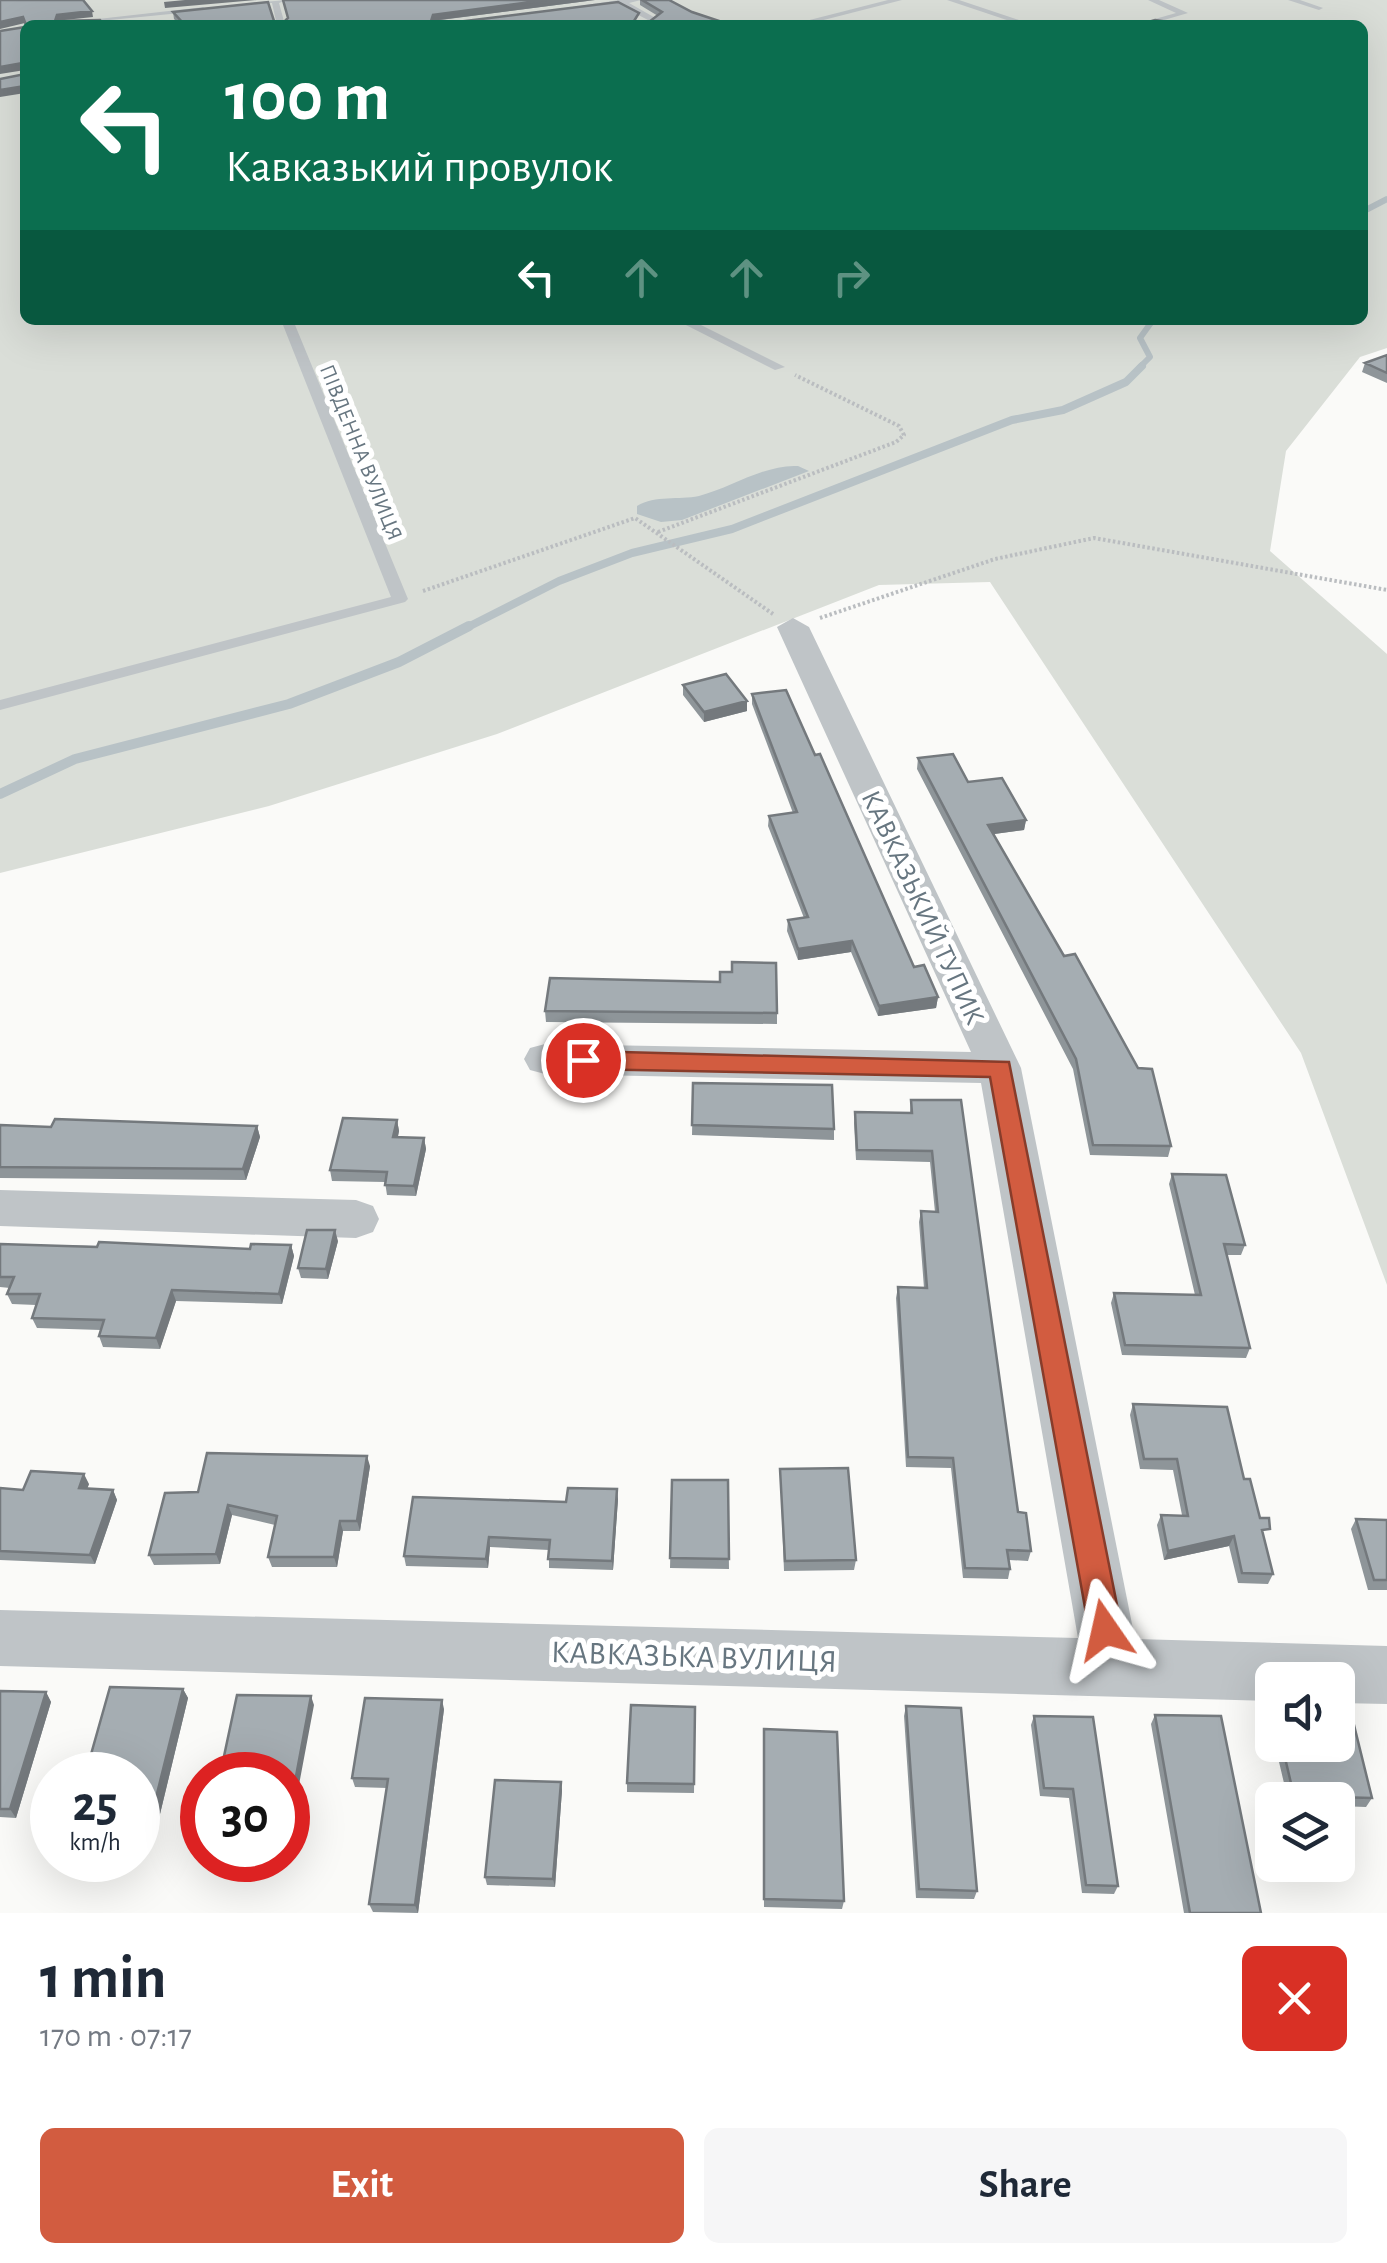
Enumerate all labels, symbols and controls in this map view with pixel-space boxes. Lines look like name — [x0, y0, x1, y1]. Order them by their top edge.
icon: left — [60, 60, 190, 190]
text: 100 m — [225, 63, 390, 133]
text: Кавказький провулок — [225, 145, 613, 190]
icon: left — [509, 250, 564, 305]
icon: ahead — [614, 250, 669, 305]
icon: ahead — [719, 250, 774, 305]
icon: right — [824, 250, 879, 305]
street label: ПІВДЕННА ВУЛИЦЯ — [316, 361, 406, 544]
street label: КАВКАЗЬКИЙ ТУПИК — [856, 786, 990, 1029]
pin — [541, 1018, 626, 1103]
icon: arrive — [556, 1033, 611, 1088]
position arrow — [1053, 1578, 1157, 1682]
street label: КАВКАЗЬКА ВУЛИЦЯ — [550, 1636, 838, 1678]
map controls — [1255, 1662, 1355, 1882]
button: sound — [1255, 1662, 1355, 1762]
speed limit sign: 30 — [180, 1752, 310, 1882]
text: 25 — [72, 1780, 118, 1830]
button: layers — [1255, 1782, 1355, 1882]
text: km/h — [69, 1830, 121, 1855]
button: close — [1242, 1946, 1347, 2051]
text: 1 min — [40, 1949, 166, 2009]
text: 170 m · 07:17 — [40, 2020, 192, 2052]
button: Exit — [40, 2128, 684, 2243]
button: Share — [704, 2128, 1347, 2243]

